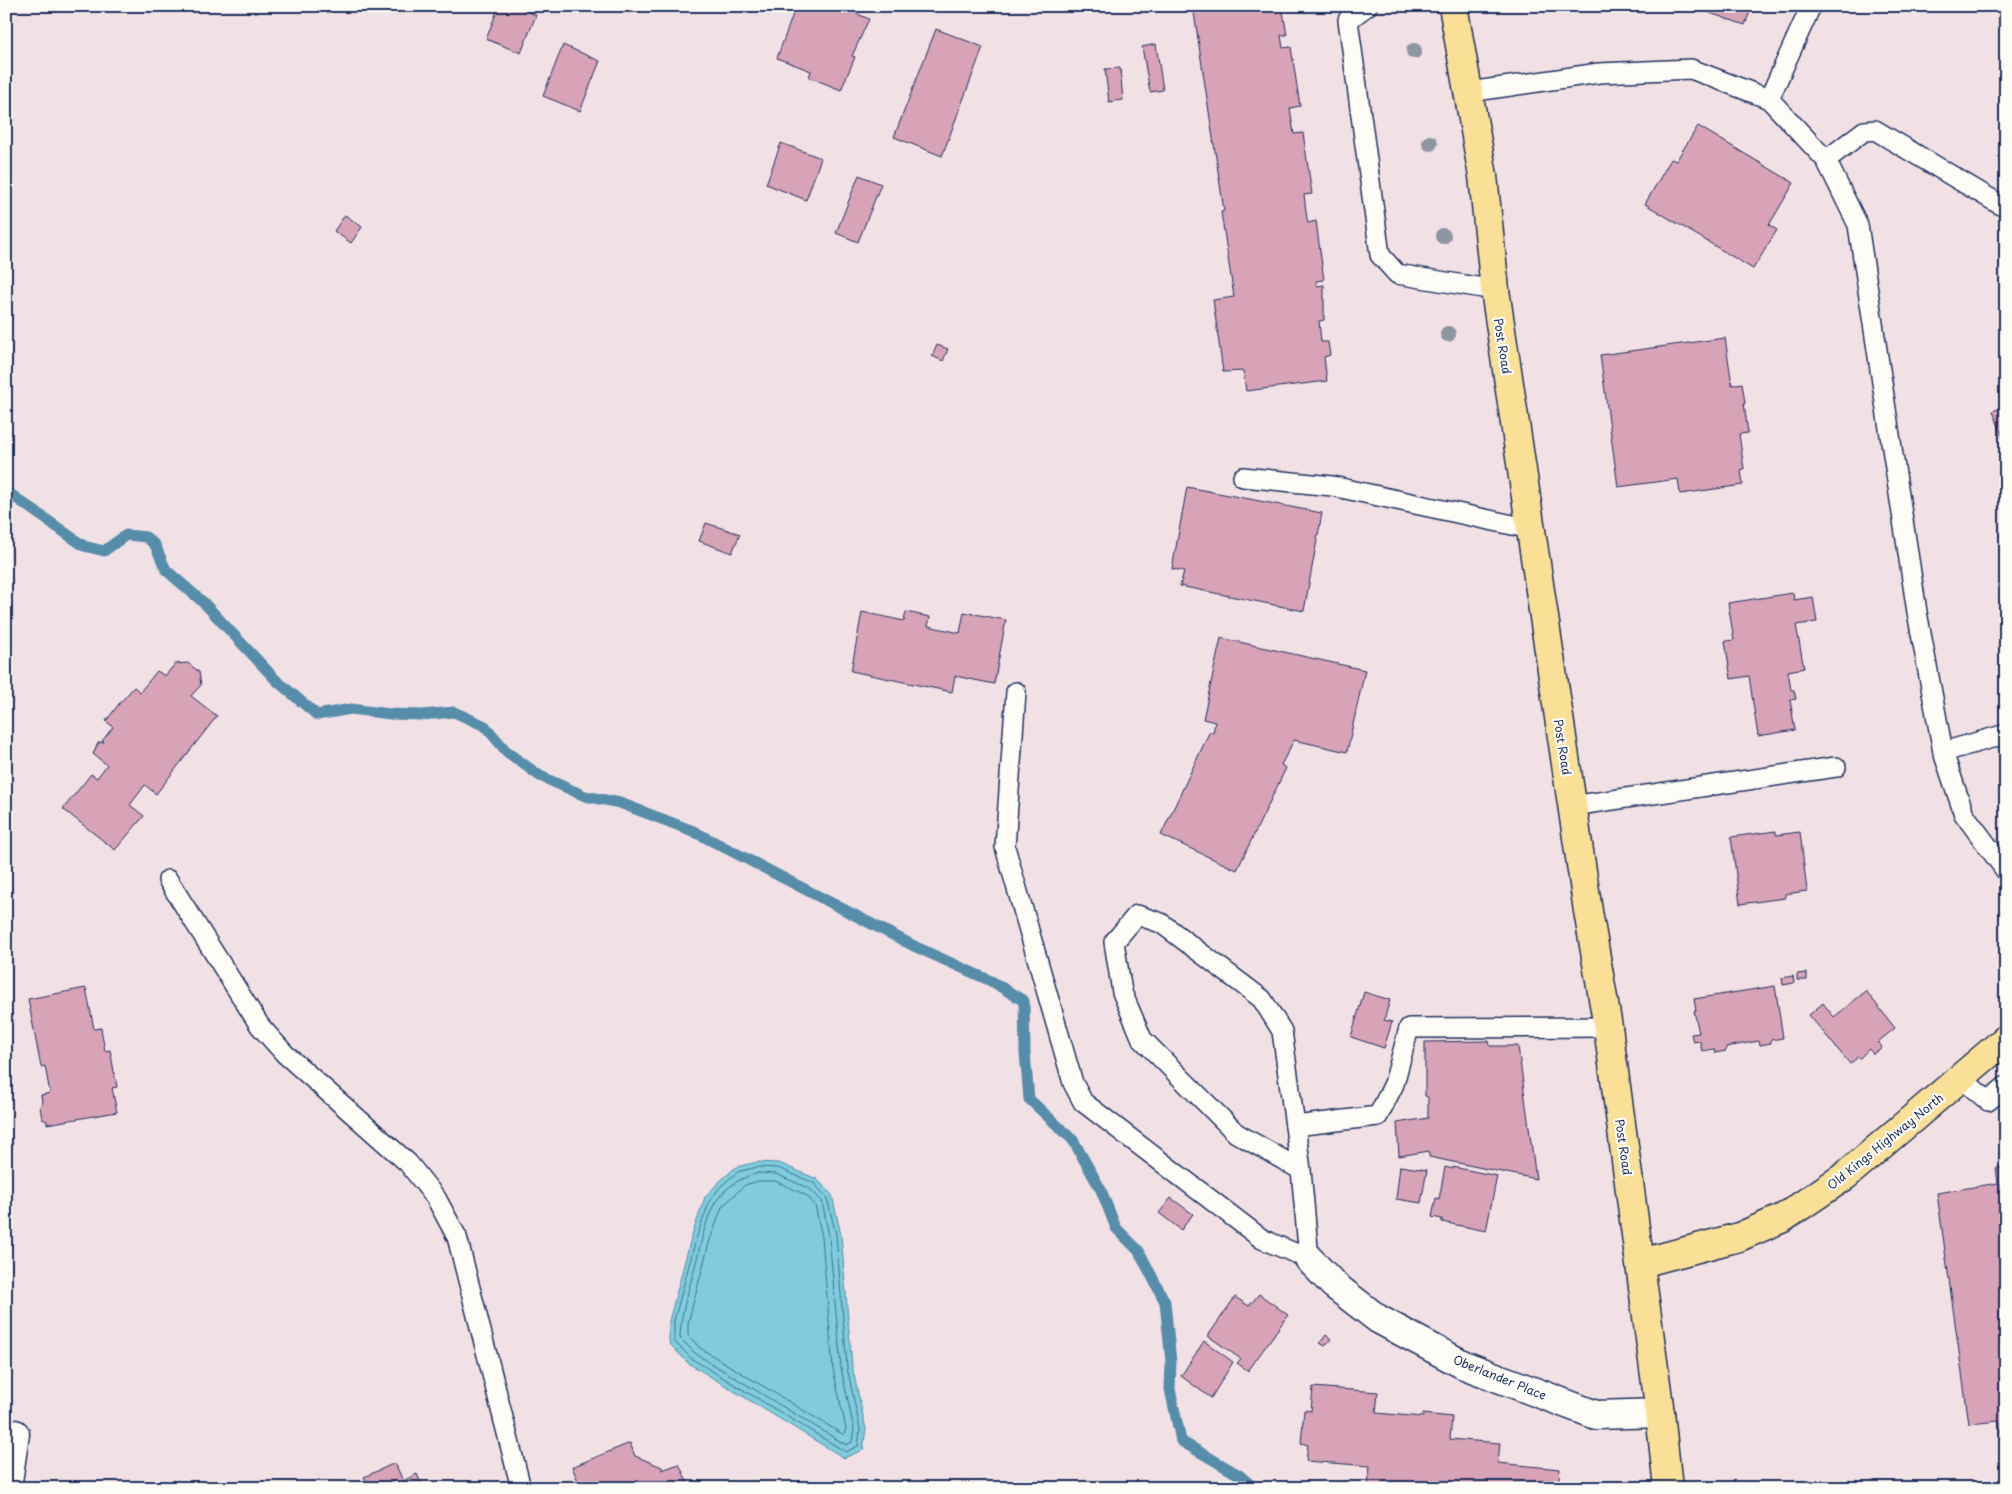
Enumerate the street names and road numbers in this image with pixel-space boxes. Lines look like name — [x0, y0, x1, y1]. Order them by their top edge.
street label: Post Road — [1490, 317, 1516, 375]
street label: Post Road — [1550, 718, 1576, 776]
street label: Old Kings Highway North — [1823, 1088, 1947, 1194]
street label: Post Road — [1611, 1118, 1637, 1176]
street label: Oberlander Place — [1451, 1350, 1549, 1404]

